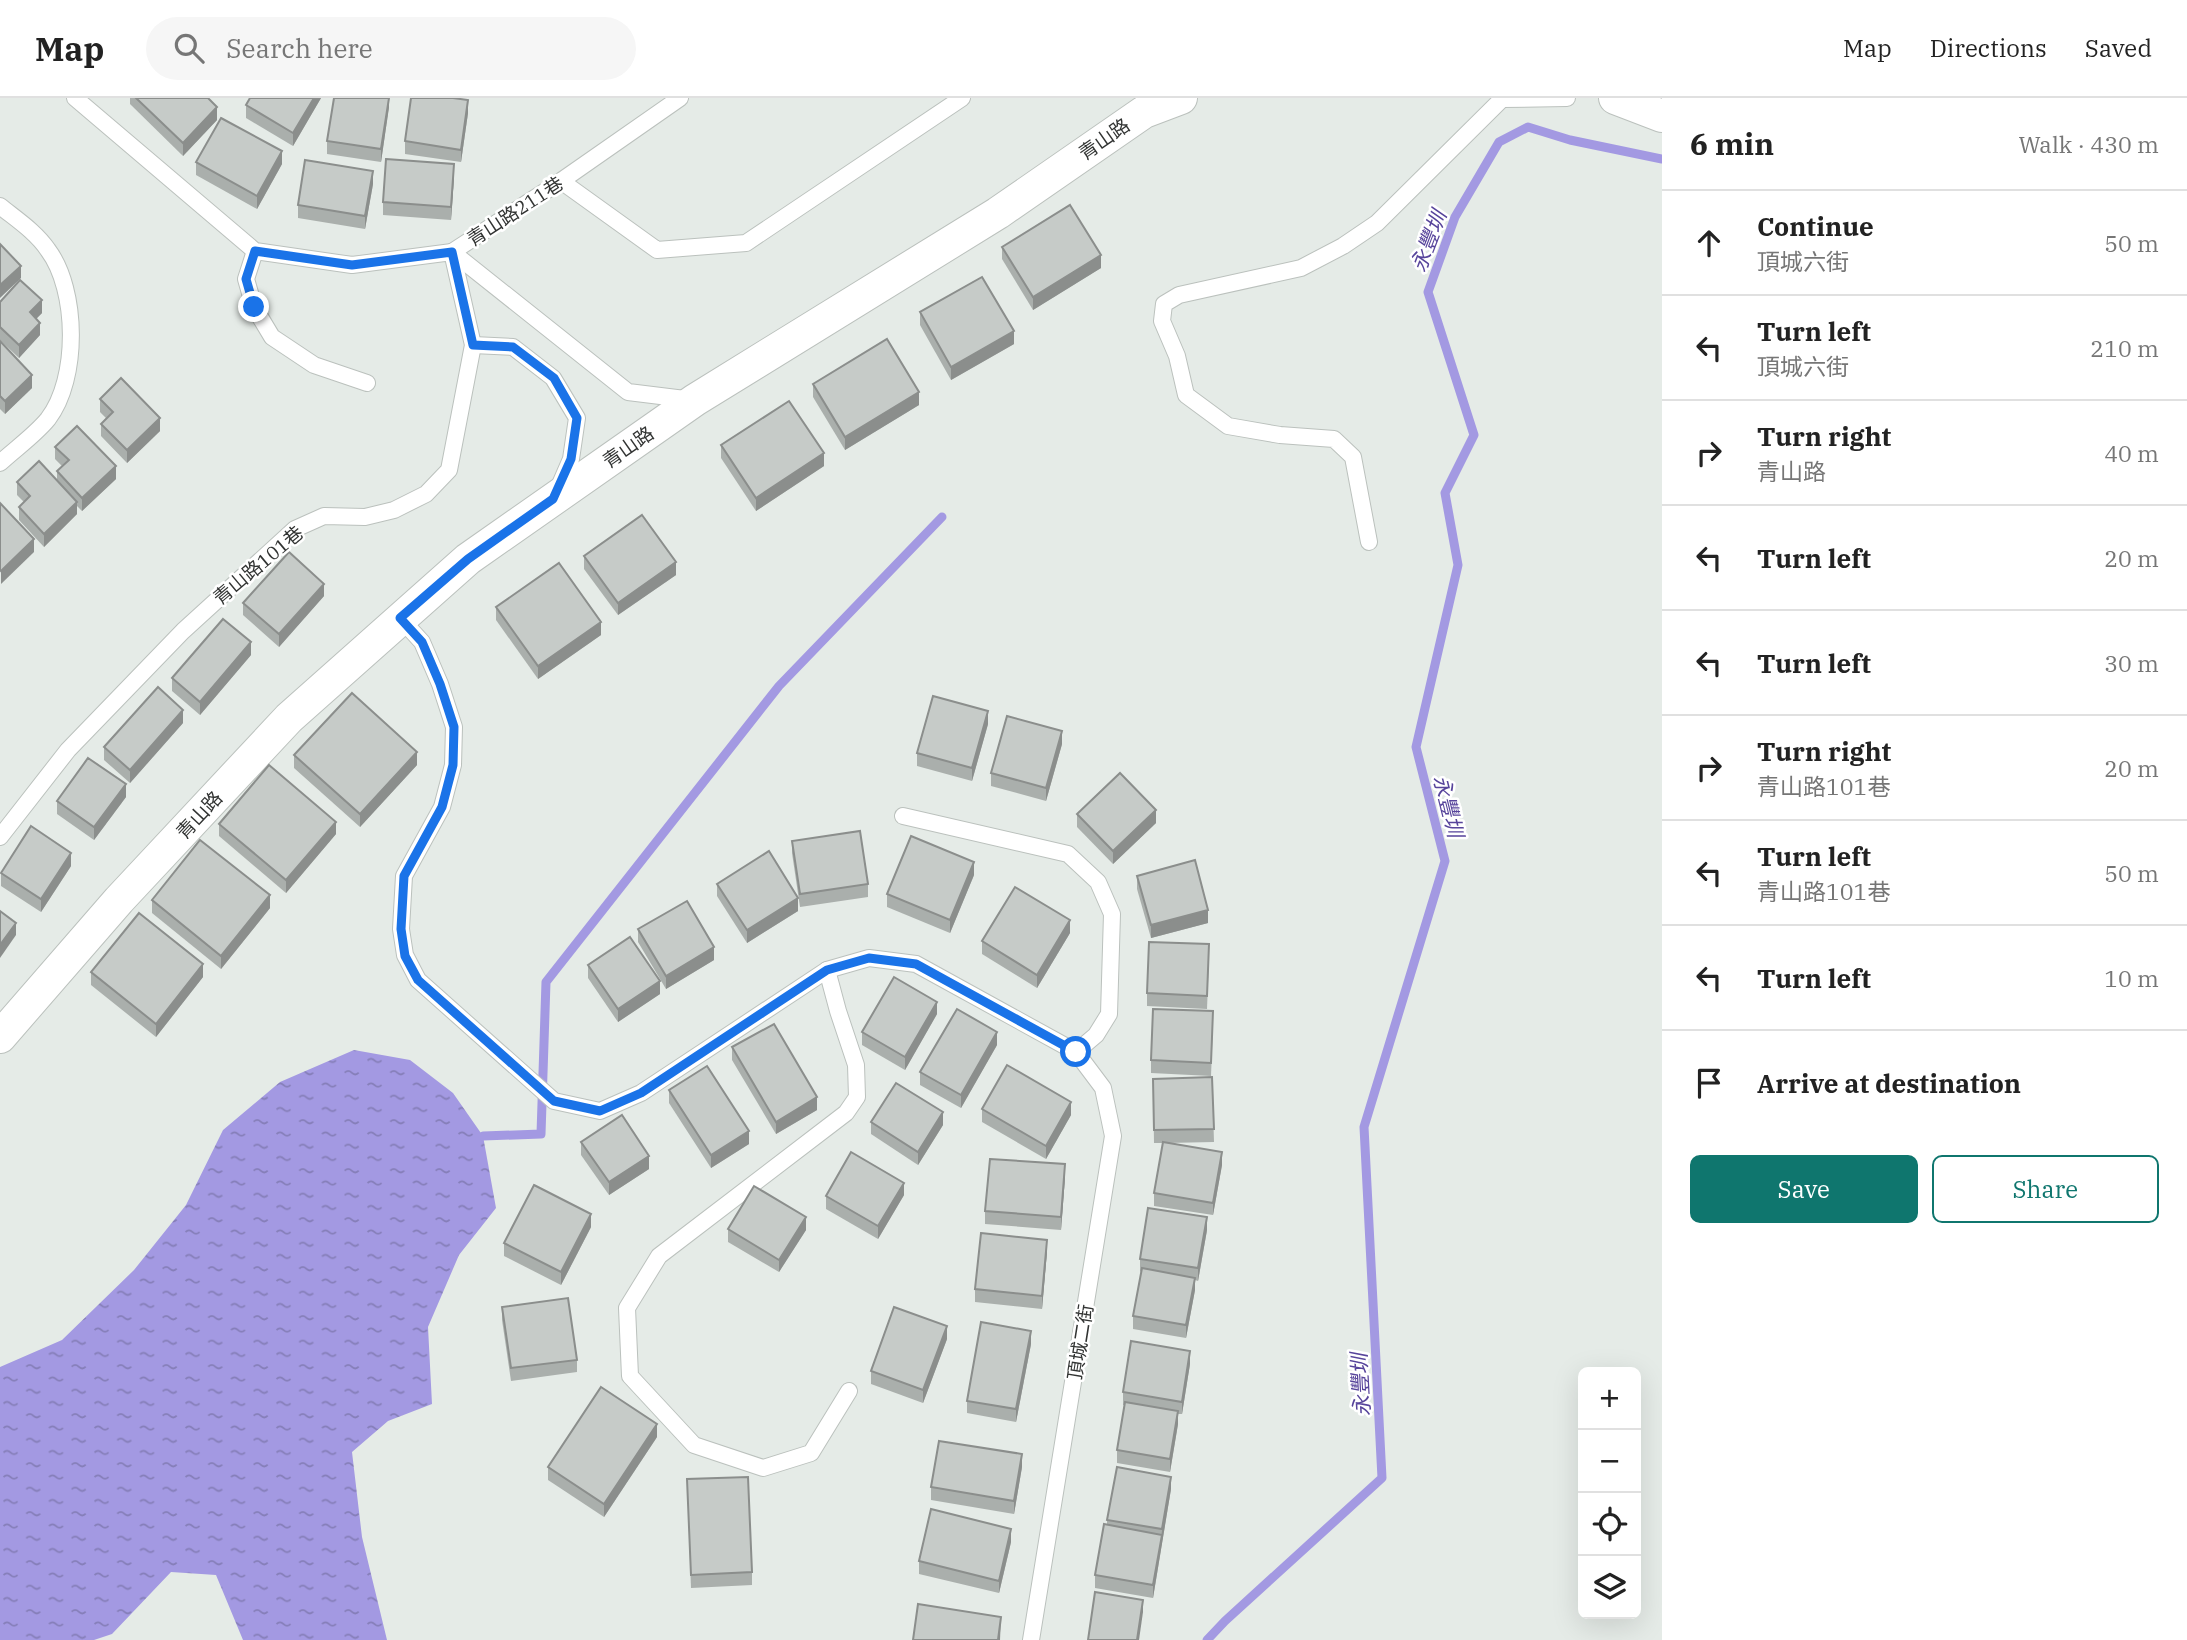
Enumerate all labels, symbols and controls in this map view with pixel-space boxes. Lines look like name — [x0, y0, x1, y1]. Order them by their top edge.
search box — [146, 17, 636, 80]
text: Map — [35, 27, 104, 70]
icon: search — [170, 29, 208, 67]
text: Search here — [226, 31, 373, 65]
text: Map — [1843, 32, 1892, 64]
text: Directions — [1930, 32, 2047, 64]
text: Saved — [2085, 32, 2152, 64]
street label: 青山路 — [1074, 113, 1134, 165]
text: 6 min — [1690, 124, 1774, 163]
text: Walk · 430 m — [2018, 129, 2159, 159]
street label: 青山路211巷 — [462, 171, 568, 251]
water label: 永豐圳 — [1404, 204, 1453, 275]
text: Continue — [1757, 209, 1874, 243]
icon: ahead — [1690, 224, 1728, 262]
text: 50 m — [2104, 228, 2159, 258]
text: 頂城六街 — [1757, 246, 1849, 276]
route end — [238, 291, 269, 322]
text: Turn left — [1757, 314, 1871, 348]
icon: left — [1690, 329, 1728, 367]
text: 210 m — [2090, 333, 2159, 363]
text: 頂城六街 — [1757, 351, 1849, 381]
text: Turn right — [1757, 419, 1891, 453]
street label: 青山路 — [598, 421, 658, 473]
icon: right — [1690, 434, 1728, 472]
text: 40 m — [2104, 438, 2159, 468]
text: 青山路 — [1757, 456, 1826, 486]
street label: 青山路101巷 — [208, 520, 308, 610]
icon: left — [1690, 539, 1728, 577]
text: Turn left — [1757, 541, 1871, 575]
text: 20 m — [2104, 543, 2159, 573]
icon: left — [1690, 644, 1728, 682]
text: Turn left — [1757, 646, 1871, 680]
text: 30 m — [2104, 648, 2159, 678]
text: Turn right — [1757, 734, 1891, 768]
icon: right — [1690, 749, 1728, 787]
text: 20 m — [2104, 753, 2159, 783]
text: 青山路101巷 — [1757, 771, 1890, 801]
water label: 永豐圳 — [1428, 772, 1471, 843]
street label: 青山路 — [171, 786, 227, 844]
text: Turn left — [1757, 839, 1871, 873]
icon: left — [1690, 854, 1728, 892]
text: 50 m — [2104, 858, 2159, 888]
text: 青山路101巷 — [1757, 876, 1890, 906]
icon: left — [1690, 959, 1728, 997]
text: Turn left — [1757, 961, 1871, 995]
text: 10 m — [2104, 963, 2159, 993]
route start — [1060, 1036, 1091, 1067]
icon: arrive — [1690, 1064, 1728, 1102]
text: Arrive at destination — [1757, 1066, 2021, 1100]
button: Save — [1690, 1155, 1918, 1223]
button: Share — [1932, 1155, 2159, 1223]
street label: 頂城二街 — [1062, 1303, 1098, 1381]
water label: 永豐圳 — [1344, 1350, 1376, 1417]
map controls — [1578, 1367, 1641, 1619]
button: + — [1578, 1367, 1641, 1430]
button: − — [1578, 1430, 1641, 1493]
button: locate — [1578, 1493, 1641, 1556]
button: layers — [1578, 1556, 1641, 1619]

